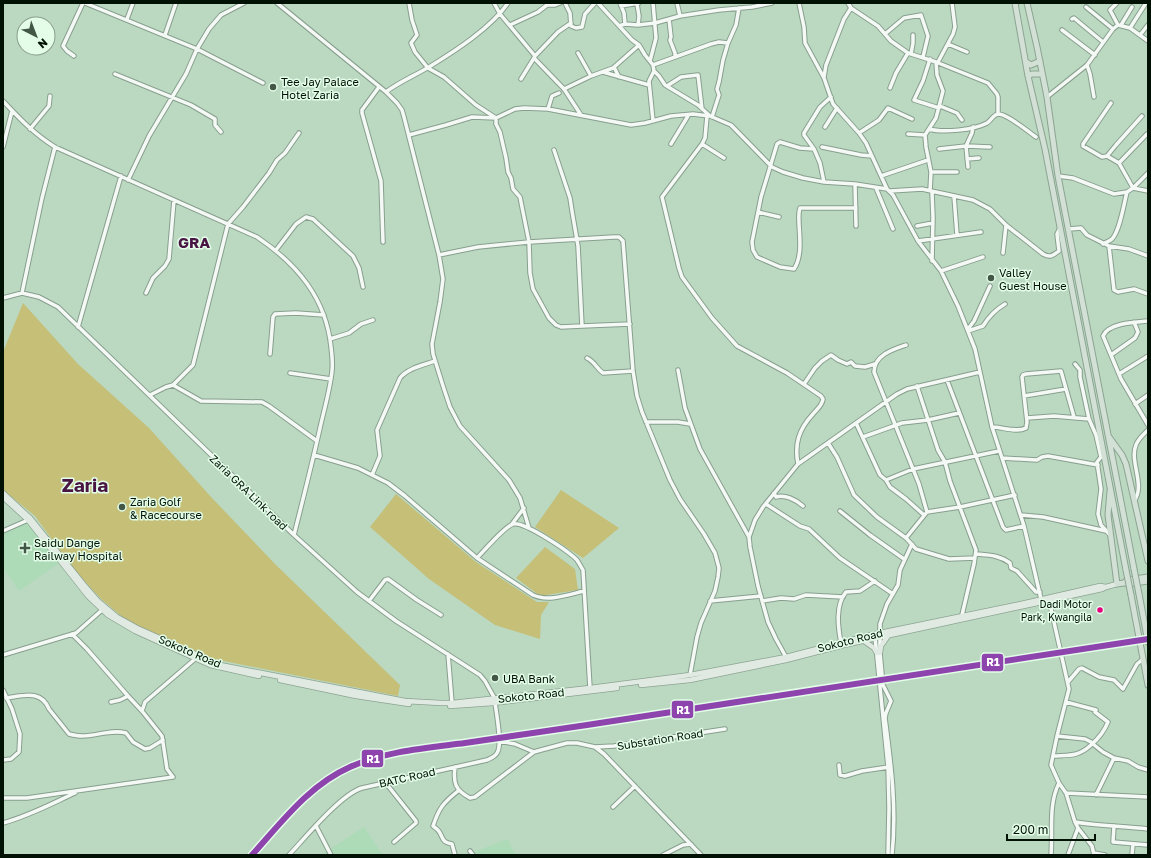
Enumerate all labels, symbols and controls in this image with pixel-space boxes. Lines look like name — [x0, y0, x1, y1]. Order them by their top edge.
north arrow — [16, 16, 56, 56]
text: N — [36, 36, 50, 51]
place label: Tee Jay Palace Hotel Zaria — [281, 75, 359, 101]
marker: Tee Jay Palace Hotel Zaria — [268, 82, 278, 92]
district label: GRA — [178, 233, 210, 251]
place label: Valley Guest House — [999, 266, 1067, 292]
marker: Valley Guest House — [986, 273, 996, 283]
street label: Zaria GRA Link road — [207, 452, 291, 532]
district label: Zaria — [62, 473, 108, 496]
place label: Zaria Golf & Racecourse — [130, 495, 202, 521]
marker: Zaria Golf & Racecourse — [117, 502, 127, 512]
place label: Saidu Dange Railway Hospital — [34, 536, 123, 562]
marker: Saidu Dange Railway Hospital — [19, 542, 31, 554]
place label: Dadi Motor Park, Kwangila — [1021, 598, 1092, 623]
marker: Dadi Motor Park, Kwangila — [1095, 605, 1105, 615]
street label: Sokoto Road — [816, 626, 884, 654]
street label: Sokoto Road — [157, 632, 223, 670]
line badge: R1 — [981, 653, 1004, 672]
text: R1 — [986, 655, 1000, 668]
place label: UBA Bank — [503, 672, 555, 685]
marker: UBA Bank — [490, 673, 500, 683]
street label: Sokoto Road — [497, 685, 565, 705]
line badge: R1 — [671, 700, 694, 719]
text: R1 — [676, 703, 690, 716]
street label: Substation Road — [616, 726, 704, 752]
line badge: R1 — [361, 749, 384, 768]
text: R1 — [366, 752, 380, 765]
street label: BATC Road — [378, 764, 436, 790]
scale bar — [1007, 816, 1095, 842]
text: 200 m — [1013, 822, 1048, 837]

